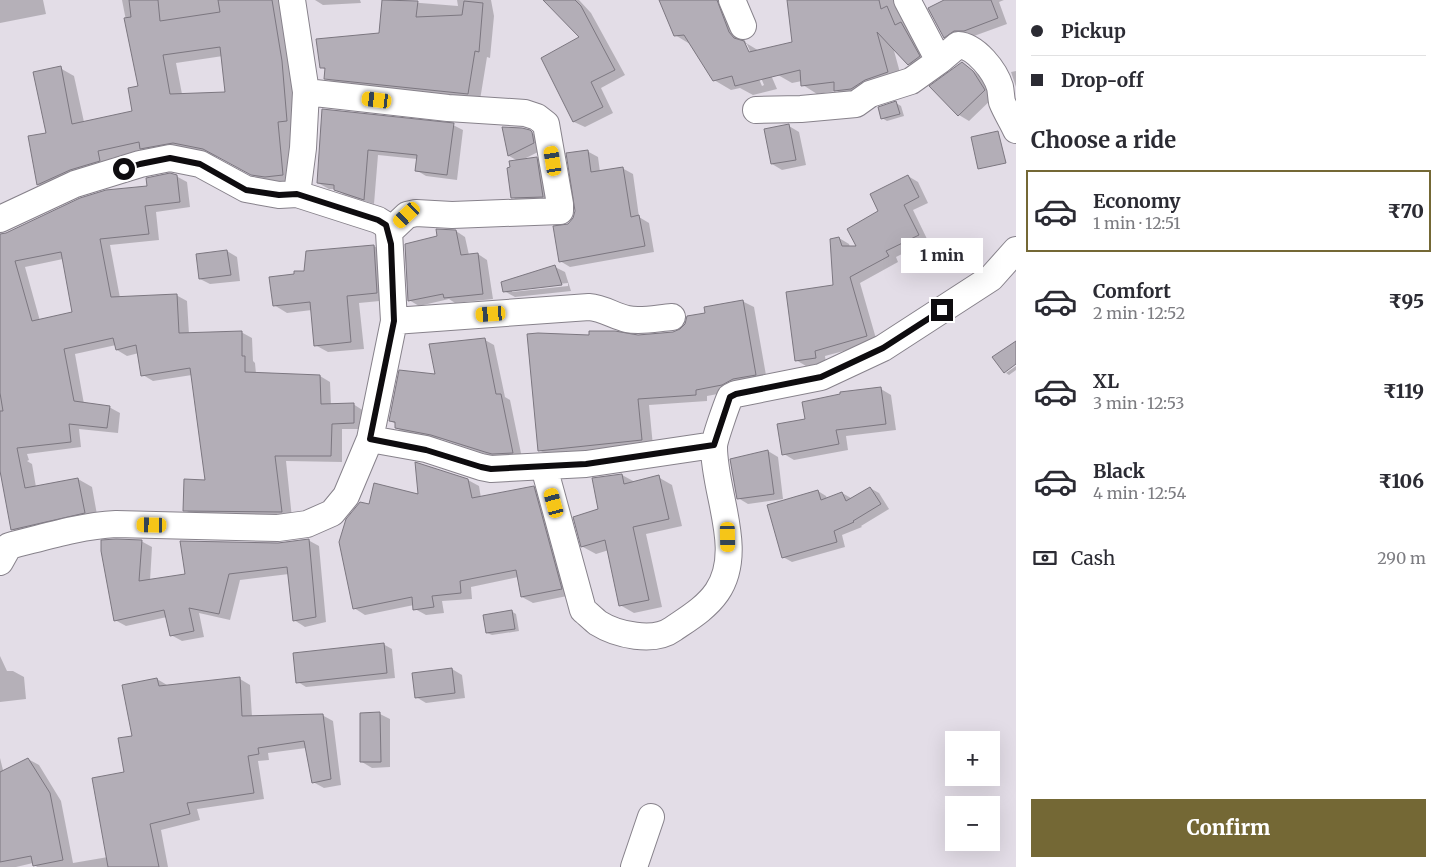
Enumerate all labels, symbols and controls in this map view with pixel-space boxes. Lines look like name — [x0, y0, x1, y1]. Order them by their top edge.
text: Pickup — [1061, 19, 1126, 43]
text: Drop-off — [1061, 68, 1143, 92]
car — [361, 91, 392, 109]
text: Choose a ride — [1031, 126, 1176, 154]
car — [543, 145, 562, 177]
route start — [113, 158, 135, 180]
icon: car — [1033, 189, 1078, 234]
text: Economy — [1093, 189, 1181, 213]
car — [390, 199, 423, 231]
text: ₹70 — [1387, 199, 1424, 223]
text: 1 min · 12:51 — [1093, 213, 1181, 233]
callout: 1 min — [901, 238, 983, 272]
text: 1 min — [920, 245, 964, 265]
icon: car — [1033, 279, 1078, 324]
text: Comfort — [1093, 279, 1171, 303]
text: ₹95 — [1388, 289, 1424, 313]
route end — [931, 299, 953, 321]
text: 2 min · 12:52 — [1093, 303, 1185, 323]
car — [475, 305, 506, 323]
icon: car — [1033, 369, 1078, 414]
text: XL — [1093, 369, 1119, 393]
text: ₹119 — [1383, 379, 1424, 403]
text: 3 min · 12:53 — [1093, 393, 1184, 413]
icon: car — [1033, 459, 1078, 504]
text: Black — [1093, 459, 1145, 483]
text: ₹106 — [1378, 469, 1424, 493]
text: 4 min · 12:54 — [1093, 483, 1186, 503]
car — [542, 487, 565, 519]
car — [136, 517, 167, 533]
car — [720, 522, 735, 552]
icon: cash — [1031, 544, 1059, 572]
text: Cash — [1071, 546, 1115, 570]
text: 290 m — [1377, 548, 1426, 568]
map controls — [945, 731, 1000, 851]
button: + — [945, 731, 1000, 786]
button: − — [945, 796, 1000, 851]
button: Confirm — [1031, 799, 1426, 857]

